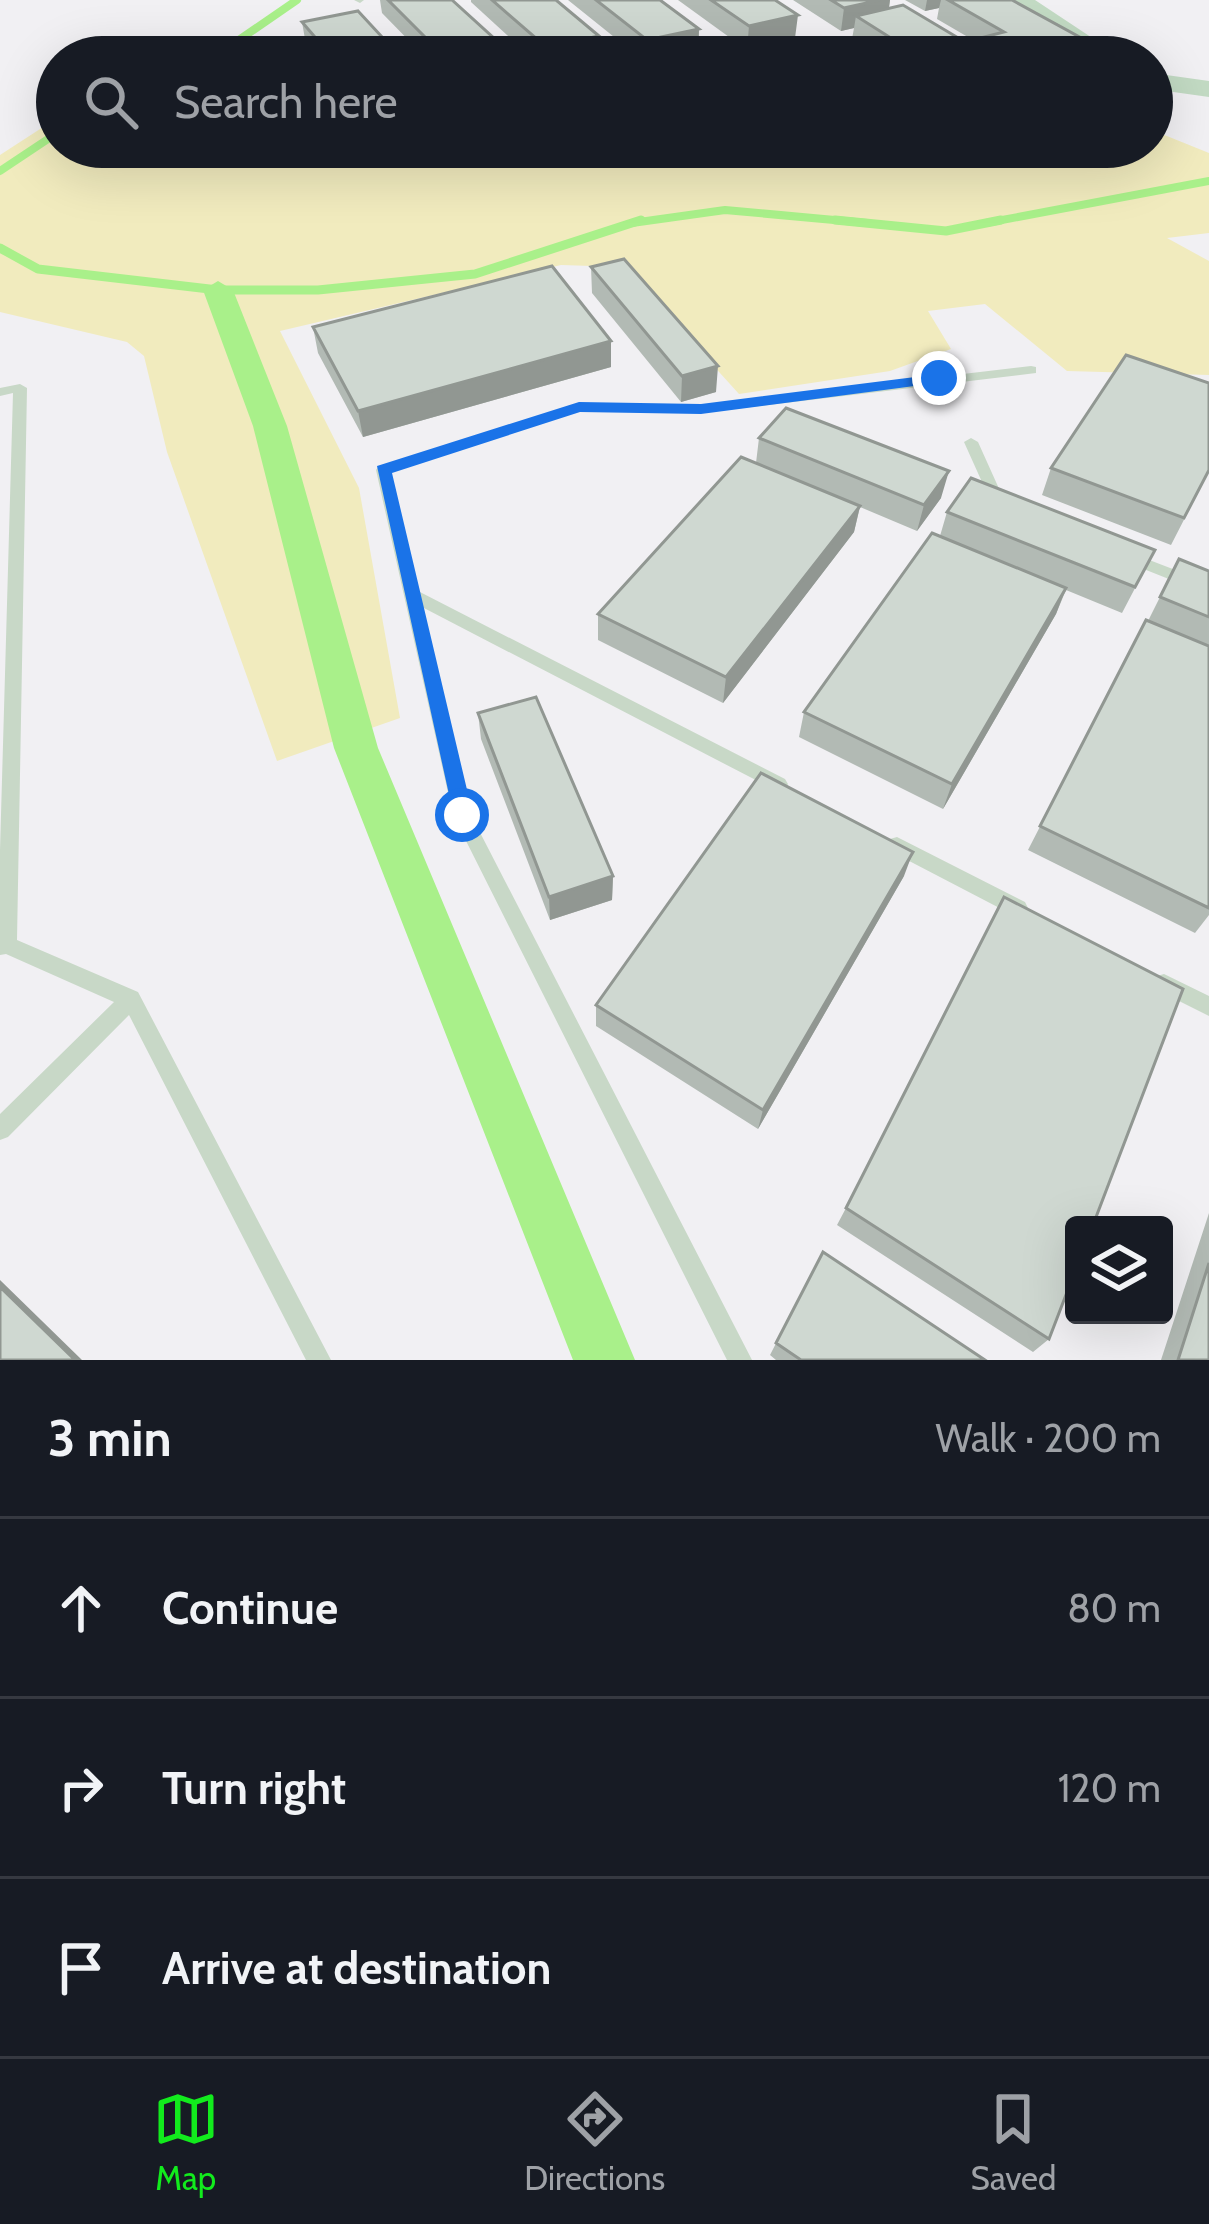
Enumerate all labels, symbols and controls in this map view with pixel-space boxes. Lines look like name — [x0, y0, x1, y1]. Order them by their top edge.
search box — [36, 36, 1173, 168]
icon: search — [78, 69, 144, 135]
text: Search here — [174, 75, 398, 129]
route end — [912, 351, 966, 405]
route start — [435, 788, 489, 842]
map controls — [1065, 1216, 1173, 1324]
button: layers — [1065, 1216, 1173, 1324]
text: 3 min — [48, 1407, 172, 1469]
text: Walk · 200 m — [936, 1414, 1161, 1462]
icon: ahead — [48, 1575, 114, 1641]
text: Continue — [162, 1581, 338, 1635]
text: 80 m — [1067, 1584, 1161, 1632]
icon: right — [48, 1755, 114, 1821]
text: Turn right — [162, 1761, 346, 1815]
text: 120 m — [1058, 1764, 1161, 1812]
icon: arrive — [48, 1935, 114, 2001]
text: Arrive at destination — [162, 1941, 551, 1995]
tab: Map — [153, 2086, 219, 2198]
tab: Directions — [524, 2086, 665, 2198]
tab: Saved — [971, 2086, 1056, 2198]

